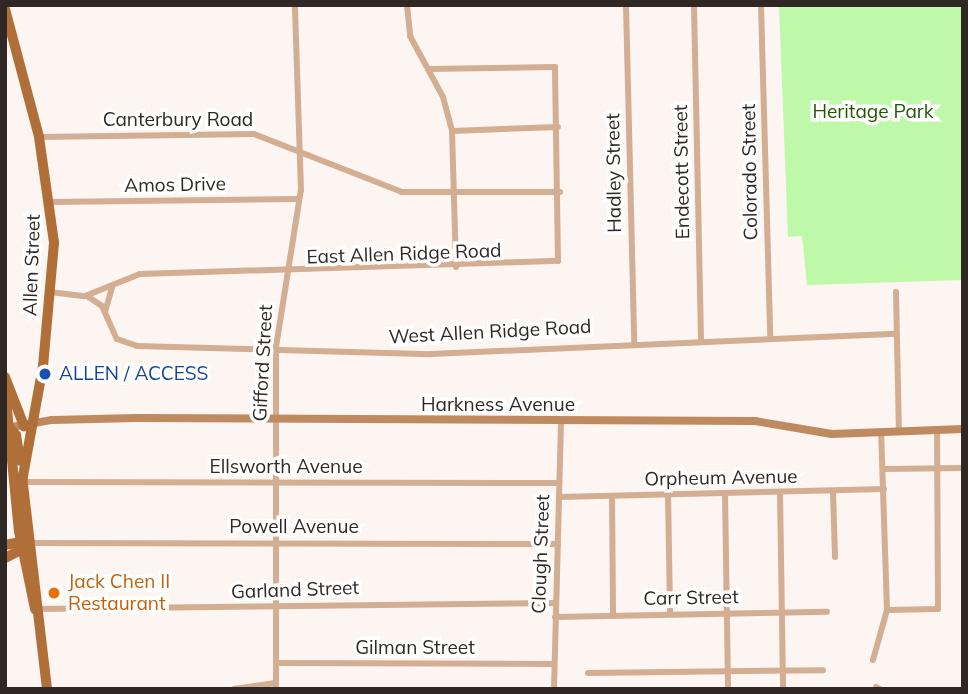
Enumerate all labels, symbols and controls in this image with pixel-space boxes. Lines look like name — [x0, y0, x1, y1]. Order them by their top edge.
park label: Heritage Park — [812, 101, 934, 123]
street label: Colorado Street — [737, 104, 763, 240]
street label: Endecott Street — [669, 105, 695, 239]
street label: Canterbury Road — [103, 109, 253, 131]
street label: Hadley Street — [602, 113, 626, 233]
street label: Amos Drive — [124, 173, 226, 197]
street label: Allen Street — [19, 214, 45, 316]
street label: East Allen Ridge Road — [306, 239, 502, 269]
street label: Gifford Street — [249, 304, 277, 422]
street label: West Allen Ridge Road — [388, 315, 592, 349]
place label: ALLEN / ACCESS — [59, 363, 208, 385]
marker: ALLEN / ACCESS — [37, 366, 53, 382]
street label: Harkness Avenue — [421, 394, 575, 416]
street label: Ellsworth Avenue — [210, 456, 362, 478]
street label: Orpheum Avenue — [644, 465, 798, 491]
street label: Clough Street — [528, 494, 554, 614]
street label: Powell Avenue — [229, 516, 359, 538]
place label: Jack Chen II Restaurant — [68, 571, 170, 615]
street label: Garland Street — [231, 576, 359, 604]
marker: Jack Chen II Restaurant — [46, 585, 62, 601]
street label: Carr Street — [643, 586, 739, 610]
street label: Gilman Street — [355, 637, 475, 659]

